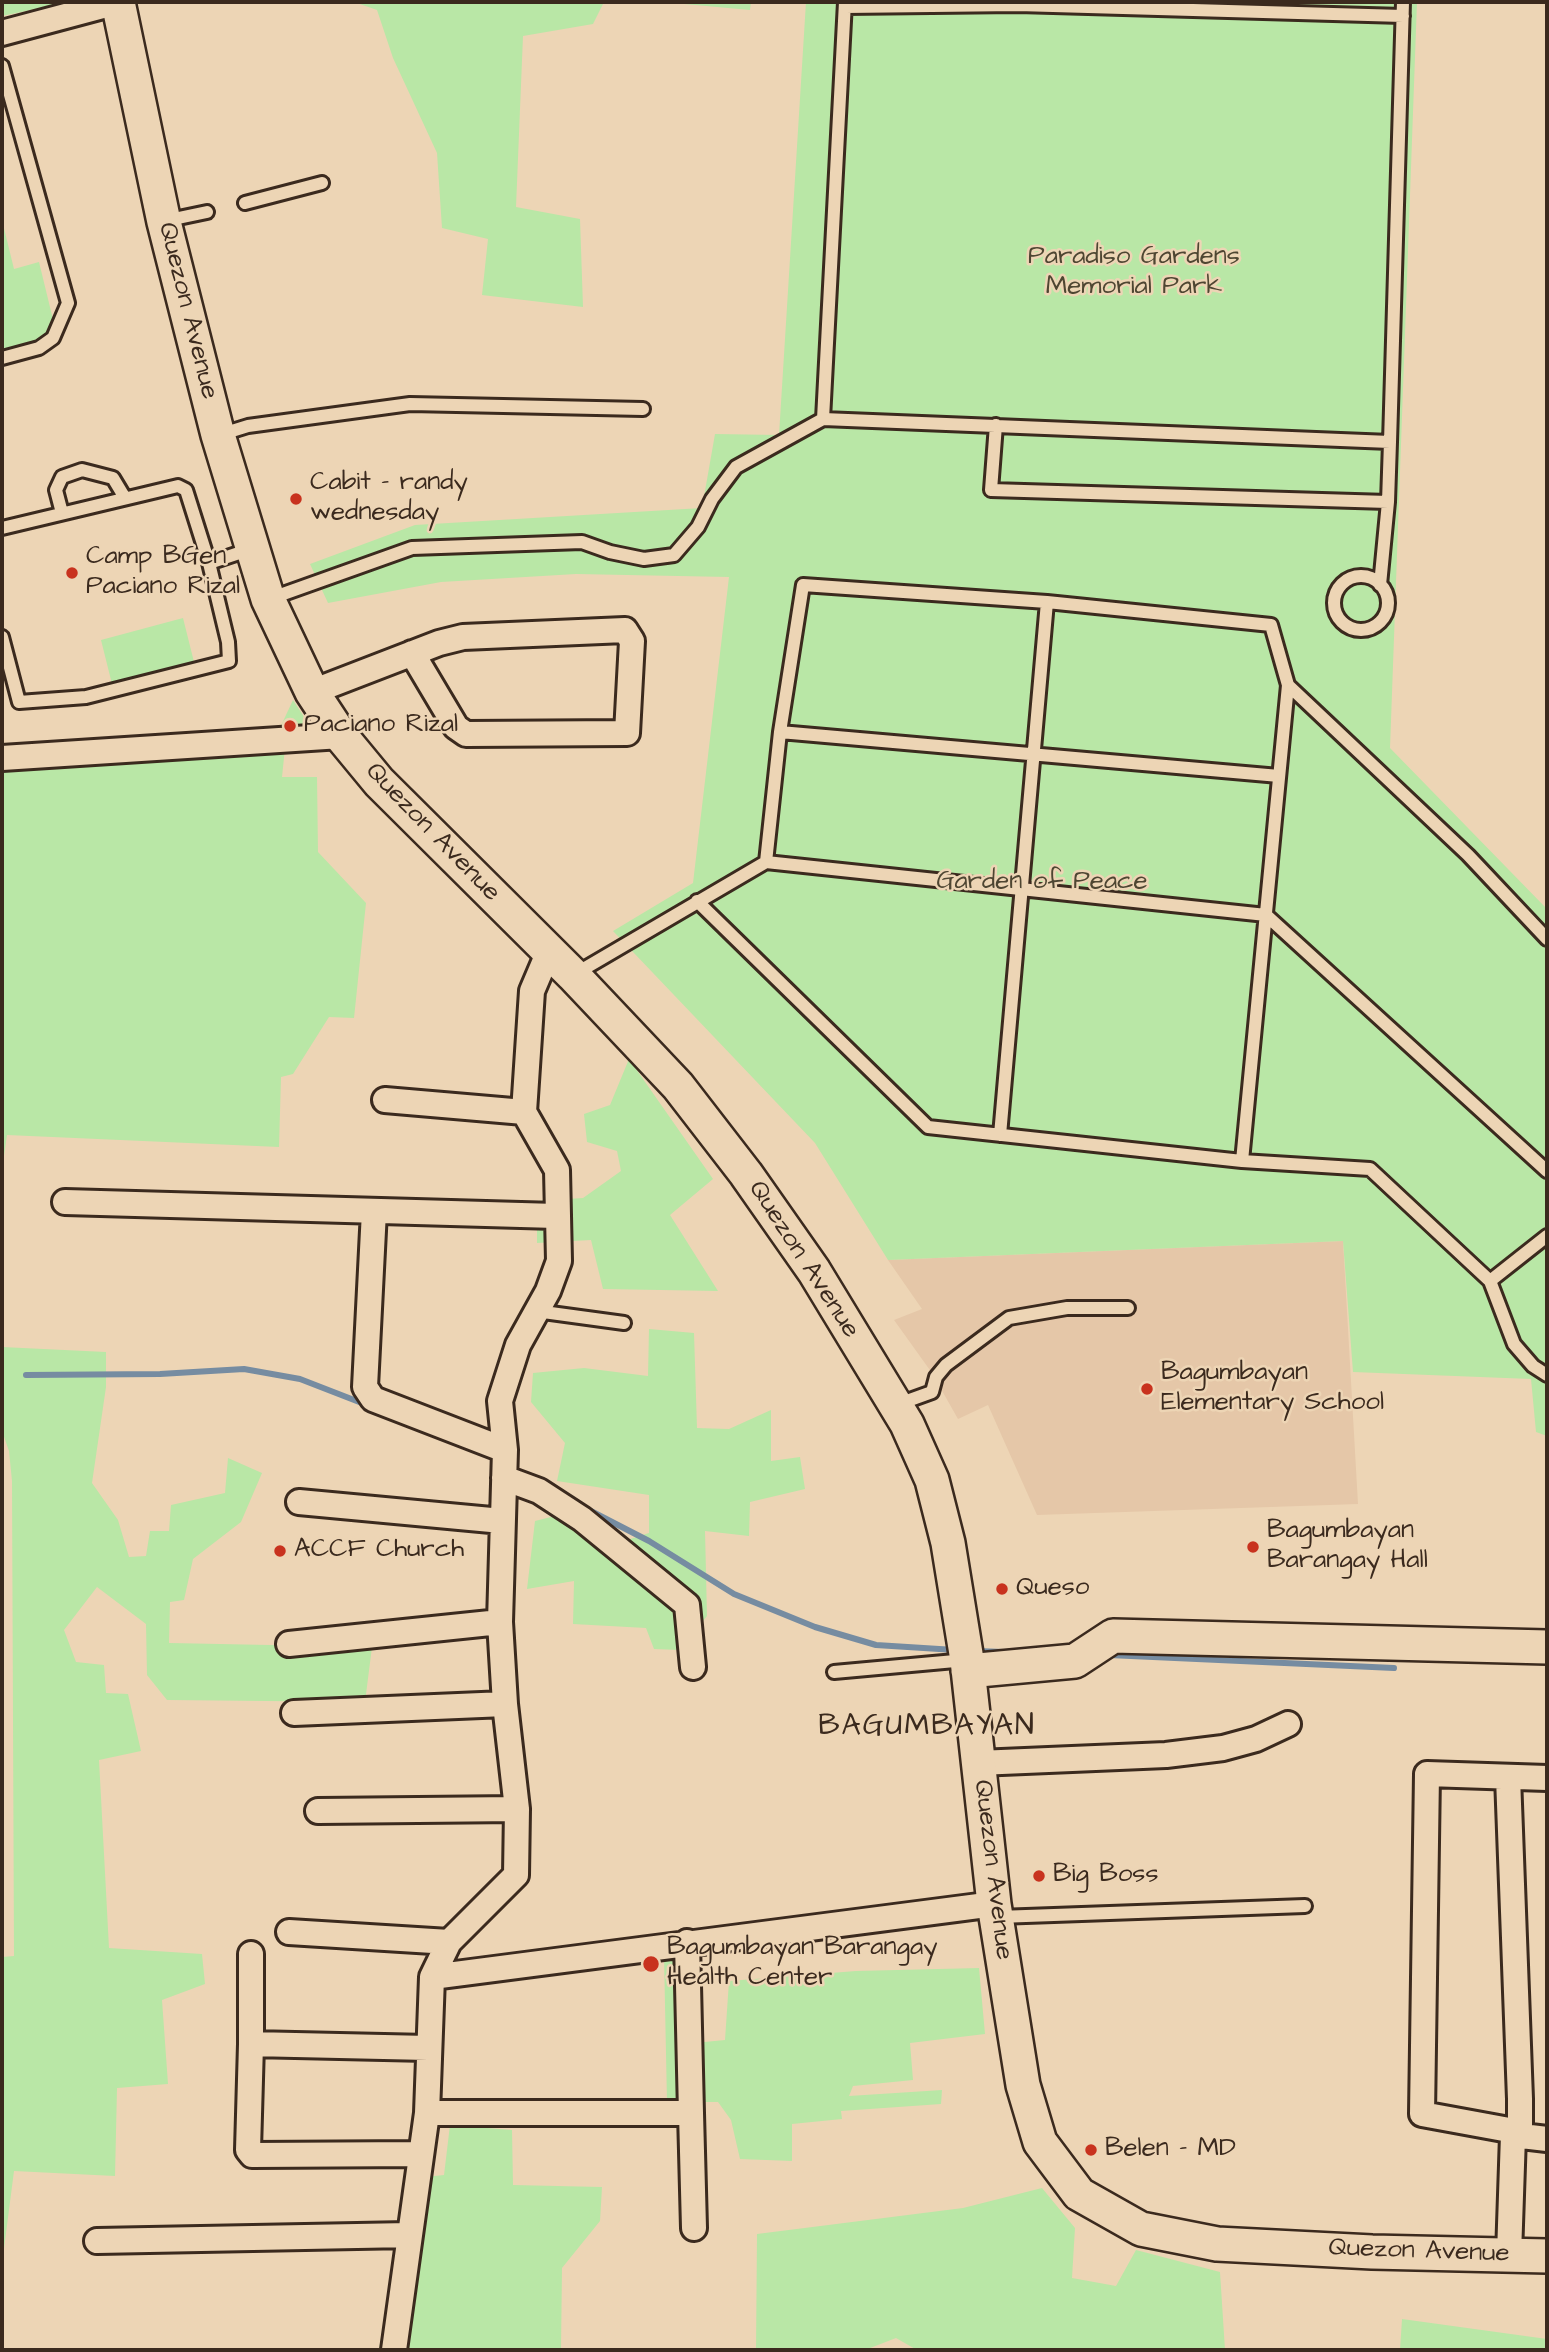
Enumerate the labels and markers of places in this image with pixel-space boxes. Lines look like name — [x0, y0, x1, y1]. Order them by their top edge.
place label: Cabit - randy wednesday — [310, 468, 468, 530]
marker: Cabit - randy wednesday — [288, 491, 304, 507]
place label: Camp BGen Paciano Rizal — [86, 542, 240, 604]
marker: Camp BGen Paciano Rizal — [64, 565, 80, 581]
place label: Paciano Rizal — [304, 710, 458, 742]
marker: Paciano Rizal — [282, 718, 298, 734]
place label: Bagumbayan Elementary School — [1161, 1358, 1384, 1420]
marker: Bagumbayan Elementary School — [1139, 1381, 1155, 1397]
place label: Bagumbayan Barangay Hall — [1267, 1516, 1428, 1578]
place label: ACCF Church — [294, 1535, 464, 1567]
marker: Bagumbayan Barangay Hall — [1245, 1539, 1261, 1555]
marker: ACCF Church — [272, 1543, 288, 1559]
place label: Queso — [1016, 1573, 1089, 1605]
marker: Queso — [994, 1581, 1010, 1597]
place label: Big Boss — [1053, 1860, 1158, 1892]
marker: Big Boss — [1031, 1868, 1047, 1884]
place label: Bagumbayan Barangay Health Center — [667, 1933, 937, 1994]
marker: Bagumbayan Barangay Health Center — [641, 1954, 661, 1974]
place label: Belen - MD — [1105, 2134, 1236, 2166]
marker: Belen - MD — [1083, 2142, 1099, 2158]

